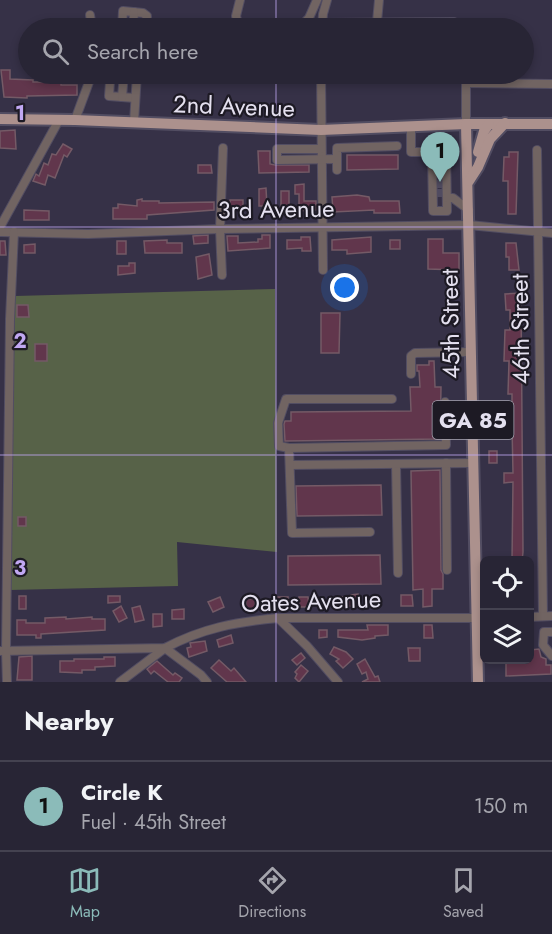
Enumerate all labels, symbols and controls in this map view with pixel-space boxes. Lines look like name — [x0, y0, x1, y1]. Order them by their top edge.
search box — [18, 18, 534, 84]
icon: search — [39, 35, 72, 68]
text: Search here — [87, 35, 198, 67]
street label: 2nd Avenue — [172, 86, 296, 126]
text: 1 — [15, 99, 25, 128]
pin: 1 — [420, 132, 460, 182]
street label: 3rd Avenue — [217, 190, 335, 228]
street label: 45th Street — [432, 268, 468, 379]
your location — [330, 273, 359, 302]
street label: 46th Street — [502, 273, 538, 385]
text: 2 — [13, 327, 27, 356]
road number: GA 85 — [432, 401, 514, 439]
text: 3 — [14, 554, 26, 583]
map controls — [480, 556, 534, 664]
button: locate — [480, 556, 534, 610]
street label: Oates Avenue — [240, 581, 382, 621]
button: layers — [480, 610, 534, 664]
text: Nearby — [24, 702, 113, 740]
text: Circle K — [81, 776, 163, 808]
text: 1 — [38, 792, 49, 821]
text: 150 m — [474, 792, 528, 821]
text: Fuel · 45th Street — [81, 808, 226, 837]
tab: Map — [68, 864, 101, 923]
tab: Directions — [238, 864, 306, 923]
tab: Saved — [443, 864, 484, 923]

